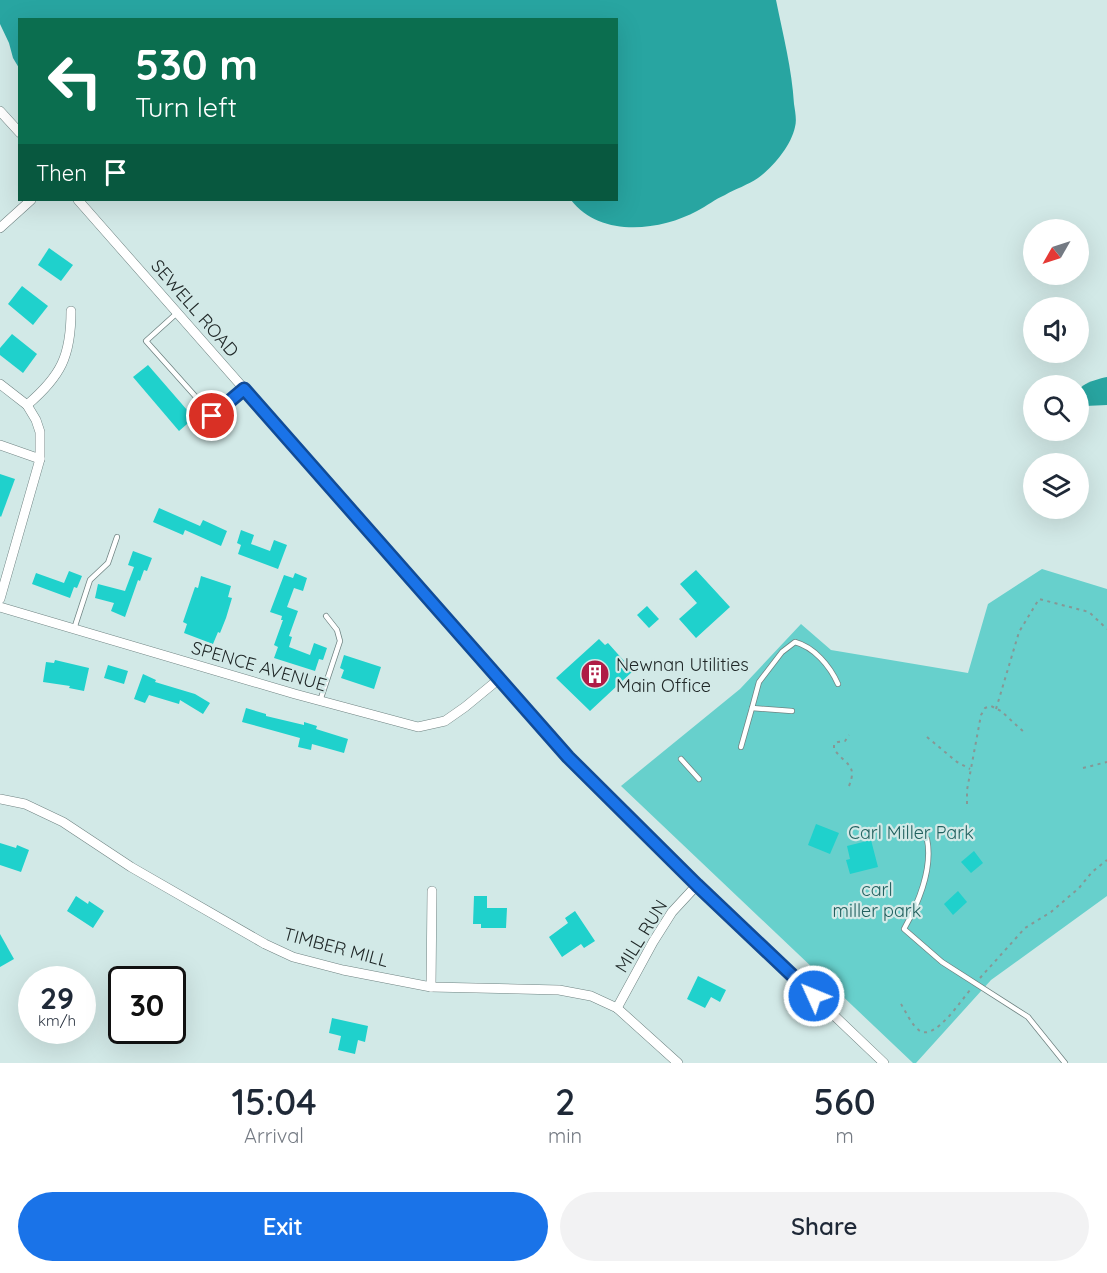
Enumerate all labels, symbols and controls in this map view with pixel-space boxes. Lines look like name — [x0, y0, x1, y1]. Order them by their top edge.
text: 530 m — [135, 38, 258, 91]
icon: left — [36, 42, 114, 120]
text: Turn left — [135, 90, 237, 124]
icon: arrive — [99, 156, 132, 189]
text: Then — [36, 159, 87, 187]
north arrow — [1023, 219, 1089, 285]
map controls — [1023, 219, 1089, 519]
street label: SEWELL ROAD — [146, 254, 244, 362]
button: sound — [1023, 297, 1089, 363]
button: search — [1023, 375, 1089, 441]
pin — [186, 390, 237, 441]
icon: arrive — [195, 399, 228, 432]
button: layers — [1023, 453, 1089, 519]
street label: SPENCE AVENUE — [189, 636, 329, 696]
place label: Newnan Utilities Main Office — [616, 653, 749, 697]
building icon: Newnan Utilities Main Office — [579, 658, 611, 690]
park label: Carl Miller Park — [848, 821, 974, 844]
park label: carl miller park — [833, 878, 921, 922]
street label: MILL RUN — [610, 895, 672, 977]
street label: TIMBER MILL — [281, 922, 391, 972]
position arrow — [782, 964, 846, 1028]
speed limit sign: 30 — [108, 966, 186, 1044]
text: 29 — [40, 979, 74, 1017]
text: km/h — [38, 1011, 76, 1030]
text: 15:04 — [231, 1079, 317, 1124]
text: 2 — [555, 1079, 575, 1124]
text: 560 — [814, 1079, 876, 1124]
text: Arrival — [244, 1123, 304, 1148]
text: min — [548, 1123, 582, 1148]
text: m — [835, 1123, 854, 1148]
button: Exit — [18, 1192, 548, 1261]
button: Share — [560, 1192, 1089, 1261]

